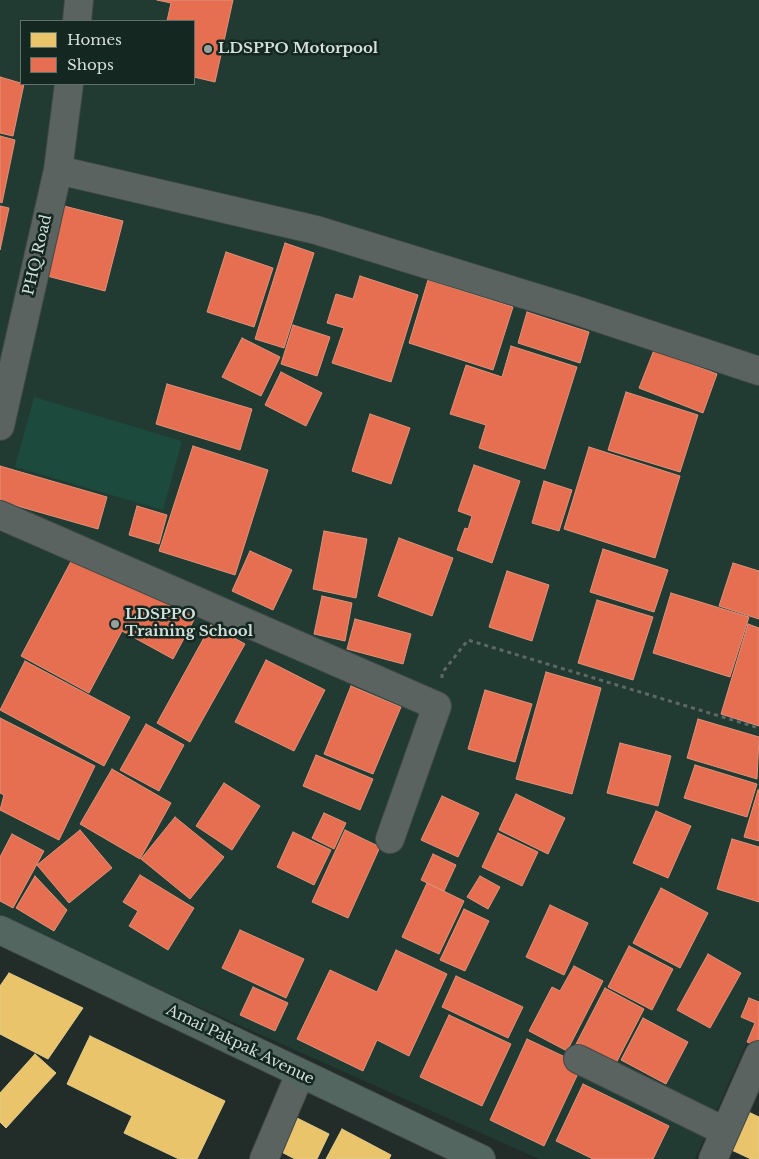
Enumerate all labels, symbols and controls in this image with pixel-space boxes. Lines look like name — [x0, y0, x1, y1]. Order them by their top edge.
legend — [20, 20, 195, 85]
text: Homes — [67, 30, 122, 49]
place label: LDSPPO Motorpool — [218, 40, 378, 58]
marker: LDSPPO Motorpool — [202, 43, 214, 55]
text: Shops — [67, 55, 114, 74]
street label: PHQ Road — [20, 213, 56, 297]
place label: LDSPPO Training School — [125, 606, 253, 641]
marker: LDSPPO Training School — [109, 618, 121, 630]
street label: Amai Pakpak Avenue — [163, 1001, 317, 1089]

